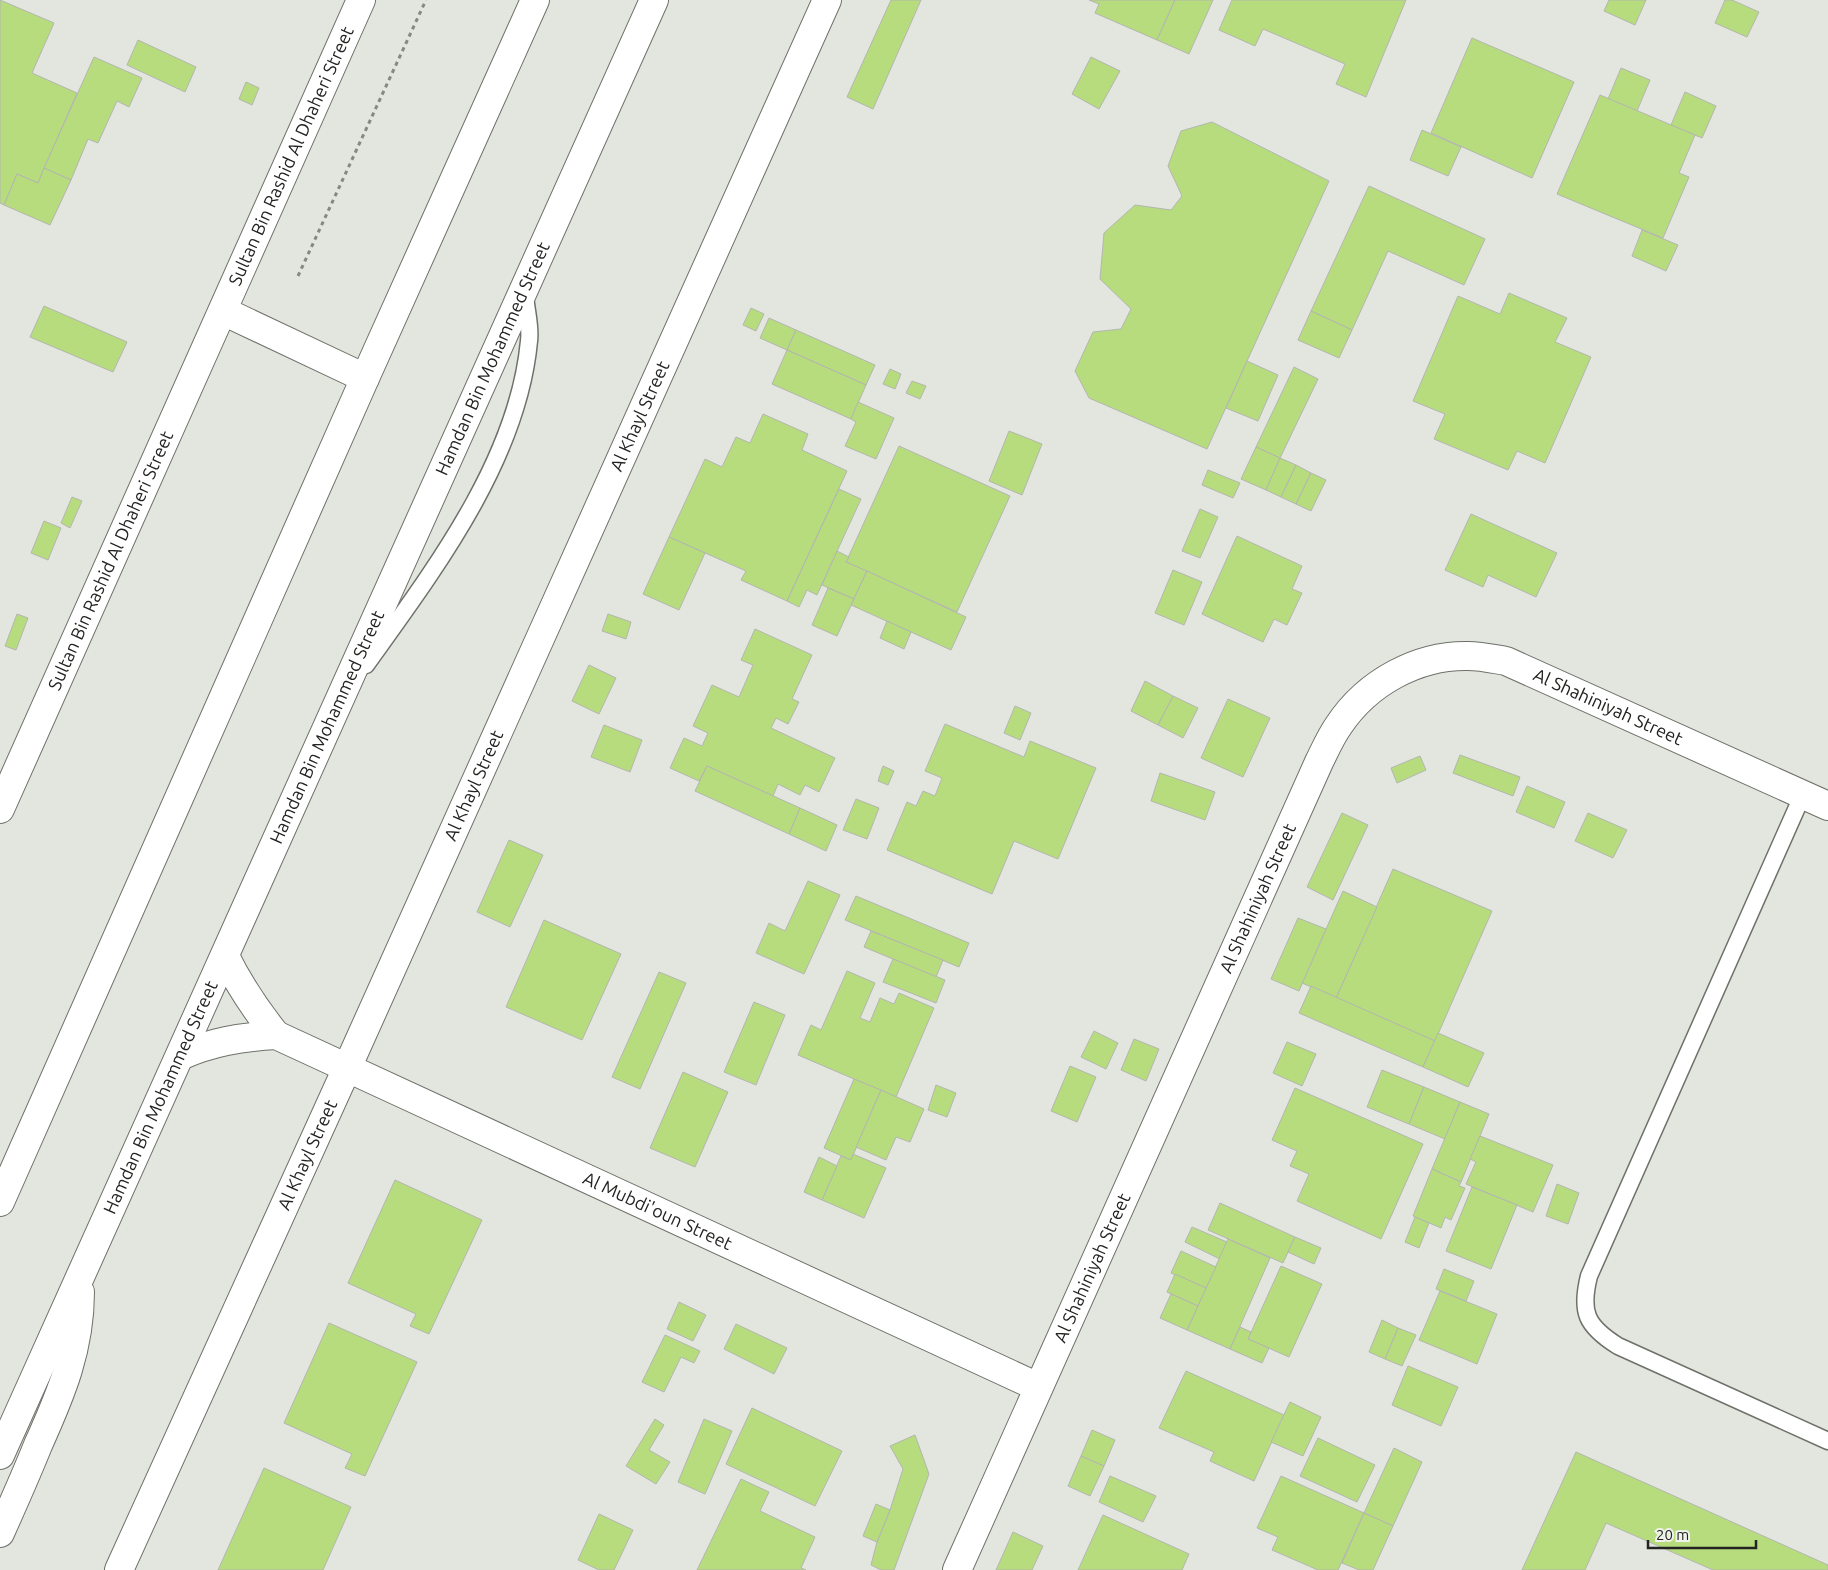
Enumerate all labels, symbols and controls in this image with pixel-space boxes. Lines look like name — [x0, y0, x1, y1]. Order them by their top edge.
street label: Sultan Bin Rashid Al Dhaheri Street — [224, 23, 357, 288]
street label: Hamdan Bin Mohammed Street — [431, 239, 553, 478]
street label: Al Khayl Street — [606, 357, 673, 474]
street label: Sultan Bin Rashid Al Dhaheri Street — [43, 428, 176, 693]
street label: Hamdan Bin Mohammed Street — [265, 607, 387, 846]
street label: Al Shahiniyah Street — [1531, 664, 1686, 748]
street label: Al Khayl Street — [440, 727, 507, 843]
street label: Al Shahiniyah Street — [1215, 820, 1299, 976]
street label: Hamdan Bin Mohammed Street — [99, 977, 221, 1217]
street label: Al Khayl Street — [273, 1096, 340, 1213]
street label: Al Mubdi'oun Street — [580, 1167, 735, 1253]
street label: Al Shahiniyah Street — [1049, 1190, 1134, 1345]
scale bar — [1648, 1518, 1756, 1550]
text: 20 m — [1656, 1526, 1689, 1543]

